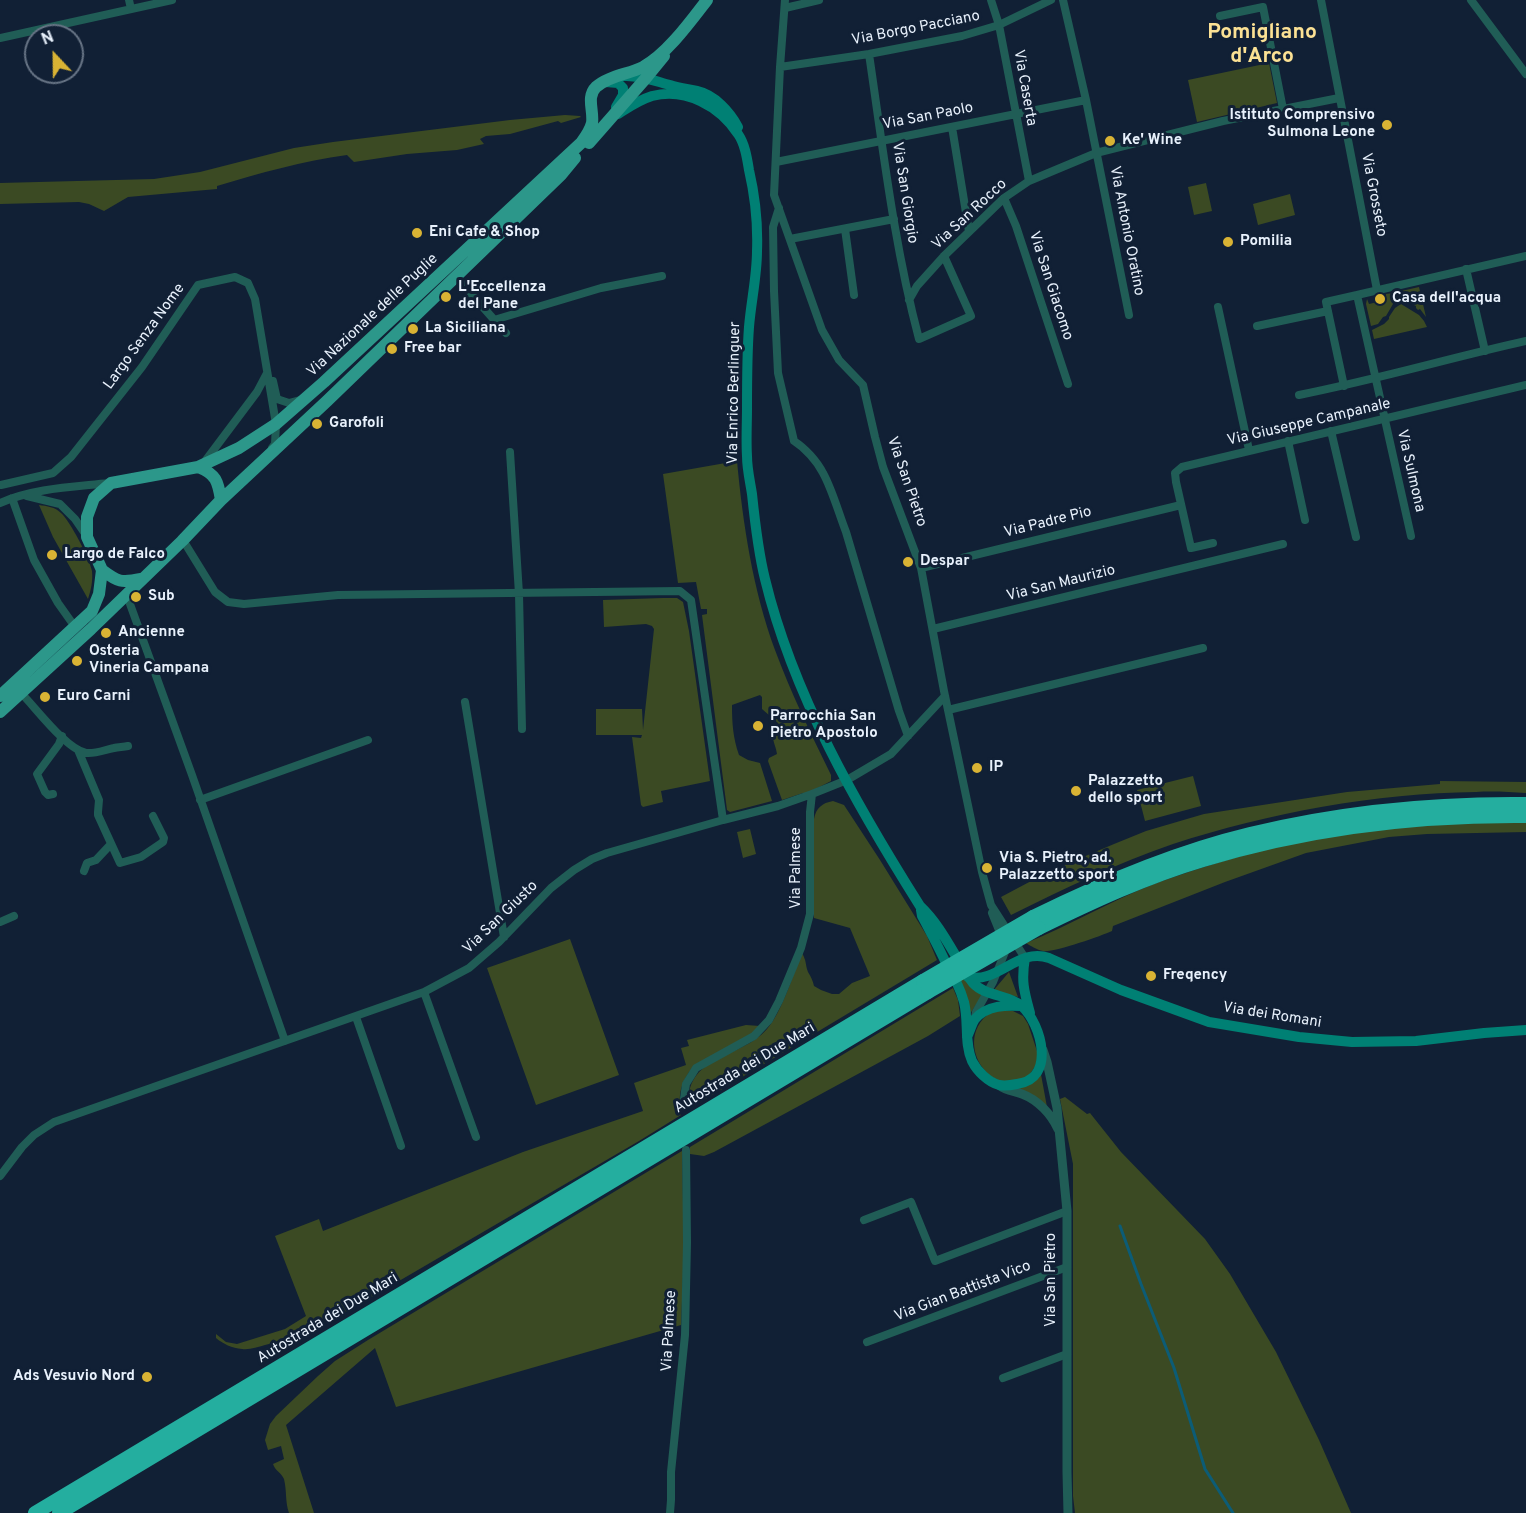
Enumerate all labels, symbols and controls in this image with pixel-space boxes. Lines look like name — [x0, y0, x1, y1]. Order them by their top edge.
street label: Via Borgo Pacciano — [850, 8, 982, 50]
district label: Pomigliano d'Arco — [1207, 21, 1317, 71]
north arrow — [24, 24, 84, 84]
text: N — [39, 28, 57, 51]
street label: Via Caserta — [1008, 48, 1040, 128]
street label: Via San Paolo — [881, 99, 975, 135]
place label: Istituto Comprensivo Sulmona Leone — [1229, 107, 1375, 142]
marker: Istituto Comprensivo Sulmona Leone — [1380, 118, 1394, 132]
place label: Ke' Wine — [1122, 132, 1182, 150]
marker: Ke' Wine — [1103, 134, 1117, 148]
street label: Via San Giorgio — [887, 141, 921, 245]
street label: Via Grosseto — [1356, 152, 1390, 238]
street label: Via Antonio Oratino — [1105, 165, 1147, 297]
street label: Via San Rocco — [929, 176, 1011, 254]
place label: Eni Cafe & Shop — [429, 224, 540, 242]
marker: Eni Cafe & Shop — [410, 226, 424, 240]
street label: Via San Giacomo — [1024, 229, 1076, 343]
place label: Pomilia — [1240, 233, 1292, 251]
marker: Pomilia — [1221, 235, 1235, 249]
street label: Via Nazionale delle Puglie — [304, 251, 442, 381]
place label: L'Eccellenza del Pane — [458, 279, 546, 314]
street label: Largo Senza Nome — [101, 281, 189, 393]
marker: L'Eccellenza del Pane — [439, 290, 453, 304]
place label: Casa dell'acqua — [1392, 290, 1501, 308]
marker: Casa dell'acqua — [1373, 292, 1387, 306]
place label: La Siciliana — [425, 320, 506, 338]
street label: Via Enrico Berlinguer — [725, 321, 745, 465]
marker: La Siciliana — [406, 322, 420, 336]
place label: Free bar — [404, 340, 461, 358]
marker: Free bar — [385, 342, 399, 356]
street label: Via Giuseppe Campanale — [1225, 395, 1393, 451]
place label: Garofoli — [329, 415, 384, 433]
marker: Garofoli — [310, 417, 324, 431]
street label: Via Sulmona — [1392, 428, 1428, 514]
street label: Via San Pietro — [882, 435, 930, 529]
street label: Via Padre Pio — [1002, 503, 1094, 543]
place label: Largo de Falco — [64, 546, 165, 564]
marker: Largo de Falco — [45, 548, 59, 562]
place label: Despar — [920, 553, 969, 571]
marker: Despar — [901, 555, 915, 569]
street label: Via San Maurizio — [1005, 562, 1117, 606]
place label: Sub — [148, 588, 175, 606]
marker: Sub — [129, 590, 143, 604]
place label: Ancienne — [118, 624, 185, 642]
marker: Ancienne — [99, 626, 113, 640]
place label: Osteria Vineria Campana — [89, 643, 209, 678]
marker: Osteria Vineria Campana — [70, 654, 84, 668]
place label: Euro Carni — [57, 688, 131, 706]
marker: Euro Carni — [38, 690, 52, 704]
place label: Parrocchia San Pietro Apostolo — [770, 708, 878, 743]
marker: Parrocchia San Pietro Apostolo — [751, 719, 765, 733]
place label: IP — [989, 759, 1003, 777]
marker: IP — [970, 761, 984, 775]
place label: Palazzetto dello sport — [1088, 773, 1163, 808]
marker: Palazzetto dello sport — [1069, 784, 1083, 798]
street label: Via Palmese — [788, 827, 806, 909]
place label: Via S. Pietro, ad. Palazzetto sport — [999, 850, 1115, 885]
marker: Via S. Pietro, ad. Palazzetto sport — [980, 861, 994, 875]
street label: Via San Giusto — [460, 878, 542, 958]
place label: Freqency — [1163, 967, 1227, 985]
marker: Freqency — [1144, 969, 1158, 983]
street label: Via dei Romani — [1221, 999, 1323, 1033]
street label: Autostrada dei Due Mari — [671, 1020, 819, 1118]
street label: Via San Pietro — [1043, 1233, 1061, 1327]
street label: Via Gian Battista Vico — [892, 1258, 1034, 1326]
street label: Autostrada dei Due Mari — [254, 1270, 402, 1368]
street label: Via Palmese — [659, 1290, 681, 1372]
place label: Ads Vesuvio Nord — [13, 1368, 135, 1386]
marker: Ads Vesuvio Nord — [140, 1370, 154, 1384]

